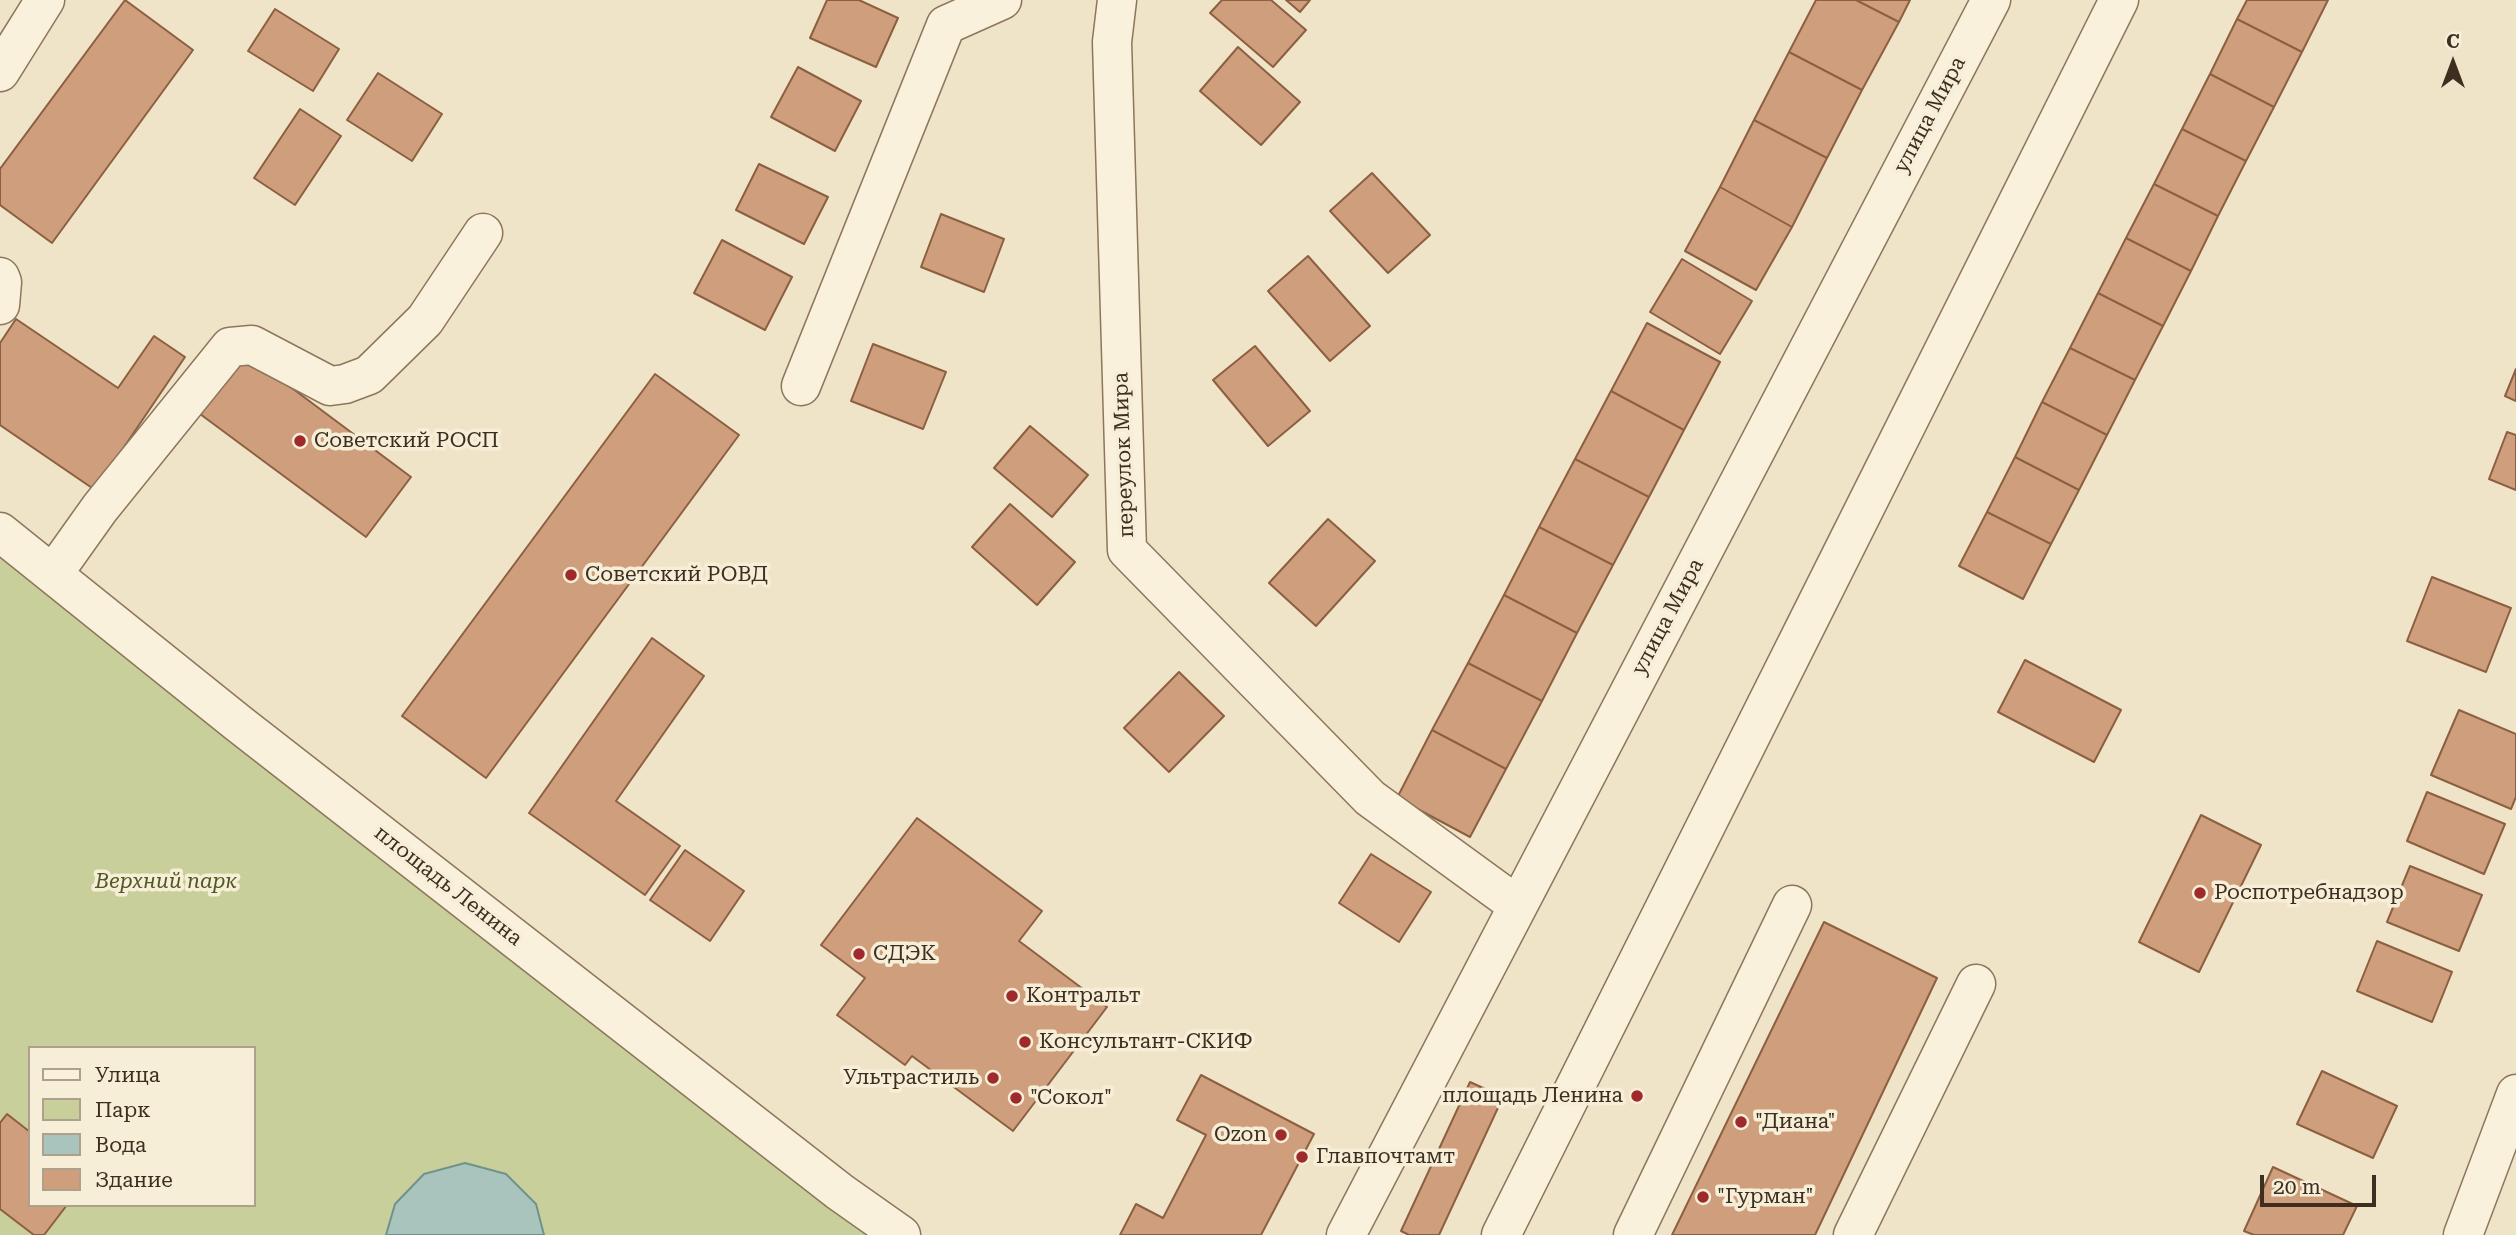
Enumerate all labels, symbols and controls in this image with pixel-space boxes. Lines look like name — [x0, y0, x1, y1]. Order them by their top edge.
north arrow — [2418, 28, 2488, 98]
text: С — [2446, 30, 2460, 53]
street label: улица Мира — [1889, 52, 1971, 178]
street label: переулок Мира — [1109, 372, 1139, 538]
place label: Советский РОСП — [314, 428, 499, 454]
marker: Советский РОСП — [292, 433, 308, 449]
street label: улица Мира — [1627, 554, 1709, 680]
place label: Советский РОВД — [585, 562, 768, 588]
marker: Советский РОВД — [563, 567, 579, 583]
street label: площадь Ленина — [369, 820, 527, 952]
park label: Верхний парк — [95, 869, 237, 895]
place label: Роспотребнадзор — [2214, 880, 2404, 906]
marker: Роспотребнадзор — [2192, 885, 2208, 901]
place label: СДЭК — [873, 941, 936, 967]
marker: СДЭК — [851, 946, 867, 962]
place label: Контральт — [1026, 983, 1141, 1009]
marker: Контральт — [1004, 988, 1020, 1004]
place label: Консультант-СКИФ — [1039, 1029, 1252, 1055]
marker: Консультант-СКИФ — [1017, 1034, 1033, 1050]
legend — [28, 1046, 256, 1207]
text: Улица — [95, 1063, 160, 1087]
place label: Ультрастиль — [843, 1065, 979, 1091]
marker: Ультрастиль — [985, 1070, 1001, 1086]
place label: площадь Ленина — [1442, 1083, 1623, 1109]
place label: "Сокол" — [1030, 1085, 1112, 1111]
marker: площадь Ленина — [1629, 1088, 1645, 1104]
marker: "Сокол" — [1008, 1090, 1024, 1106]
text: Парк — [95, 1098, 151, 1122]
place label: "Диана" — [1755, 1109, 1836, 1135]
marker: "Диана" — [1733, 1114, 1749, 1130]
place label: Ozon — [1214, 1122, 1267, 1148]
marker: Ozon — [1273, 1127, 1289, 1143]
text: Вода — [95, 1133, 147, 1157]
place label: Главпочтамт — [1316, 1144, 1455, 1170]
marker: Главпочтамт — [1294, 1149, 1310, 1165]
scale bar — [2264, 1162, 2380, 1206]
text: Здание — [95, 1168, 173, 1192]
text: 20 m — [2273, 1175, 2321, 1199]
place label: "Гурман" — [1717, 1184, 1814, 1210]
marker: "Гурман" — [1695, 1189, 1711, 1205]

